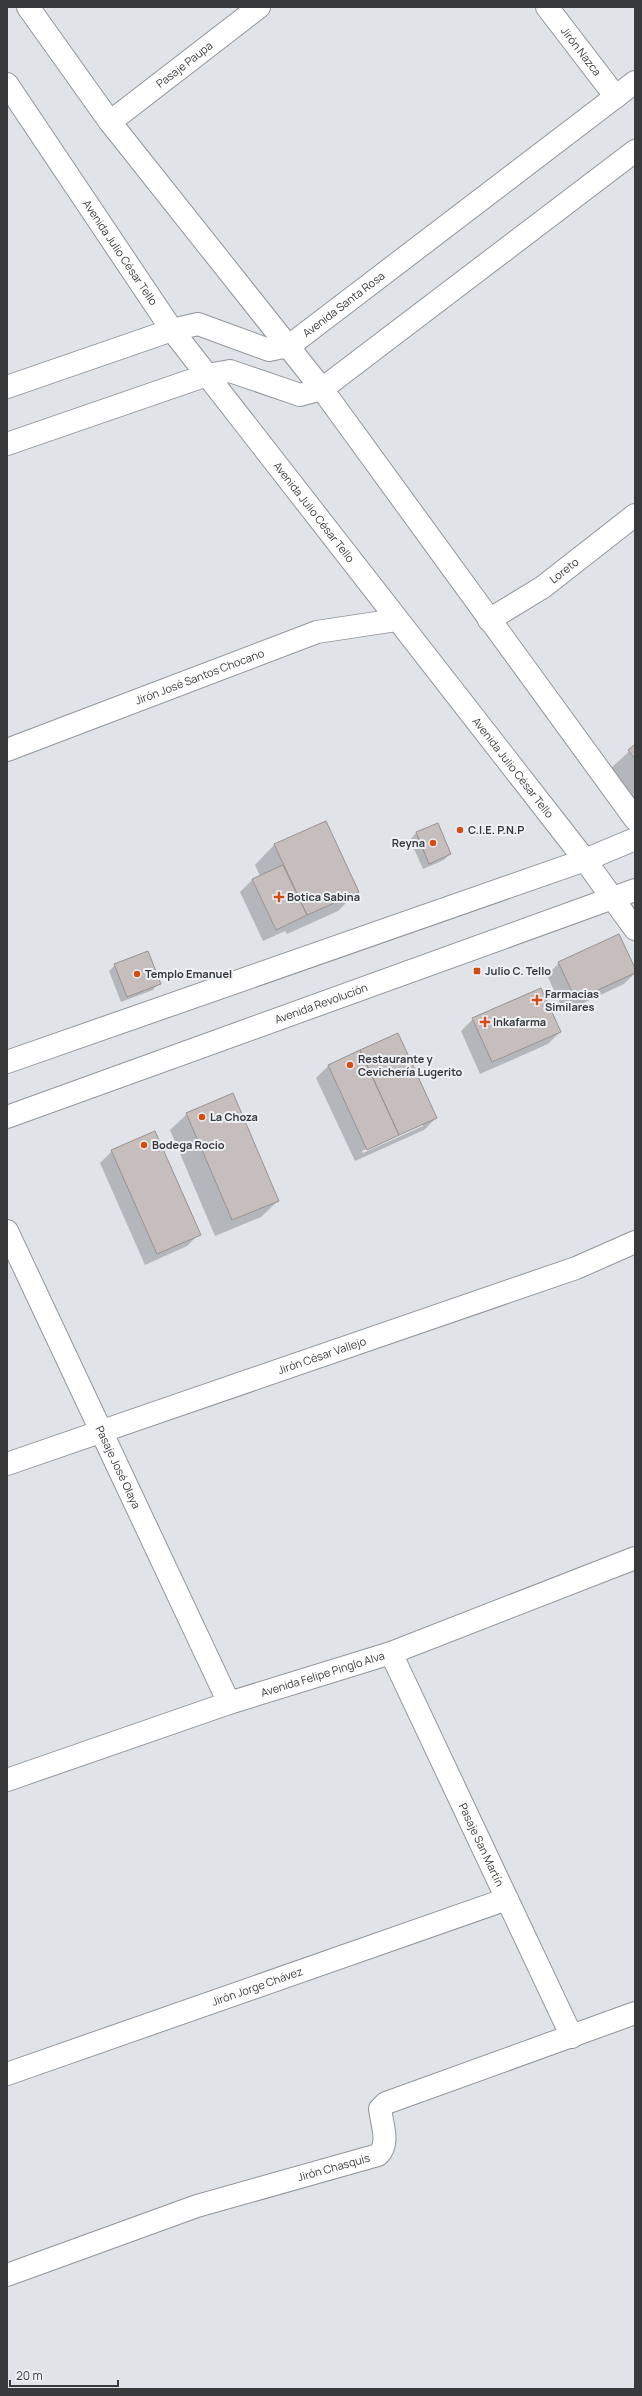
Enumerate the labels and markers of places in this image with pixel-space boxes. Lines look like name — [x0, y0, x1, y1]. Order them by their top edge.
place label: C.I.E. P.N.P — [468, 822, 524, 837]
marker: C.I.E. P.N.P — [455, 825, 465, 835]
place label: Reyna — [392, 835, 425, 850]
marker: Reyna — [428, 838, 438, 848]
place label: Botica Sabina — [287, 889, 360, 904]
marker: Botica Sabina — [274, 892, 284, 902]
place label: Julio C. Tello — [485, 963, 551, 978]
place label: Templo Emanuel — [145, 966, 232, 981]
marker: Julio C. Tello — [472, 966, 482, 976]
marker: Templo Emanuel — [132, 969, 142, 979]
place label: Farmacias Similares — [545, 986, 599, 1014]
marker: Farmacias Similares — [532, 995, 542, 1005]
place label: Inkafarma — [493, 1014, 546, 1029]
marker: Inkafarma — [480, 1017, 490, 1027]
place label: Restaurante y Cevichería Lugerito — [358, 1051, 463, 1079]
marker: Restaurante y Cevichería Lugerito — [345, 1060, 355, 1070]
place label: La Choza — [210, 1109, 258, 1124]
marker: La Choza — [197, 1112, 207, 1122]
place label: Bodega Rocio — [152, 1137, 225, 1152]
marker: Bodega Rocio — [139, 1140, 149, 1150]

